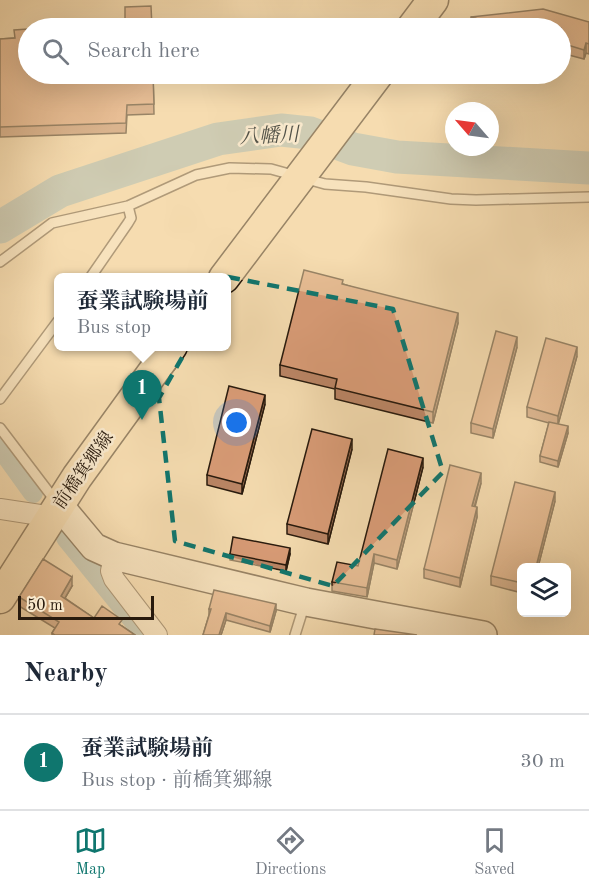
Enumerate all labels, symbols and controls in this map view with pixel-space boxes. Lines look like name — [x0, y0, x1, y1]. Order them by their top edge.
search box — [18, 18, 571, 84]
icon: search — [39, 35, 72, 68]
text: Search here — [87, 40, 200, 62]
north arrow — [445, 102, 499, 156]
water label: 八幡川 — [239, 123, 302, 149]
popup — [54, 273, 231, 351]
text: 蚕業試験場前 — [76, 291, 209, 313]
text: Bus stop — [76, 318, 151, 338]
pin: 1 — [122, 370, 162, 420]
your location — [222, 408, 251, 437]
street label: 前橋箕郷線 — [49, 427, 117, 513]
map controls — [517, 563, 571, 617]
button: layers — [517, 563, 571, 617]
scale bar — [18, 593, 154, 620]
text: 50 m — [27, 598, 63, 614]
text: Nearby — [24, 661, 108, 687]
text: 蚕業試験場前 — [81, 738, 213, 760]
text: 1 — [38, 752, 49, 772]
text: 30 m — [520, 752, 565, 772]
text: Bus stop · 前橋箕郷線 — [81, 771, 273, 791]
tab: Map — [74, 824, 107, 880]
tab: Directions — [255, 824, 326, 880]
tab: Saved — [474, 824, 515, 880]

